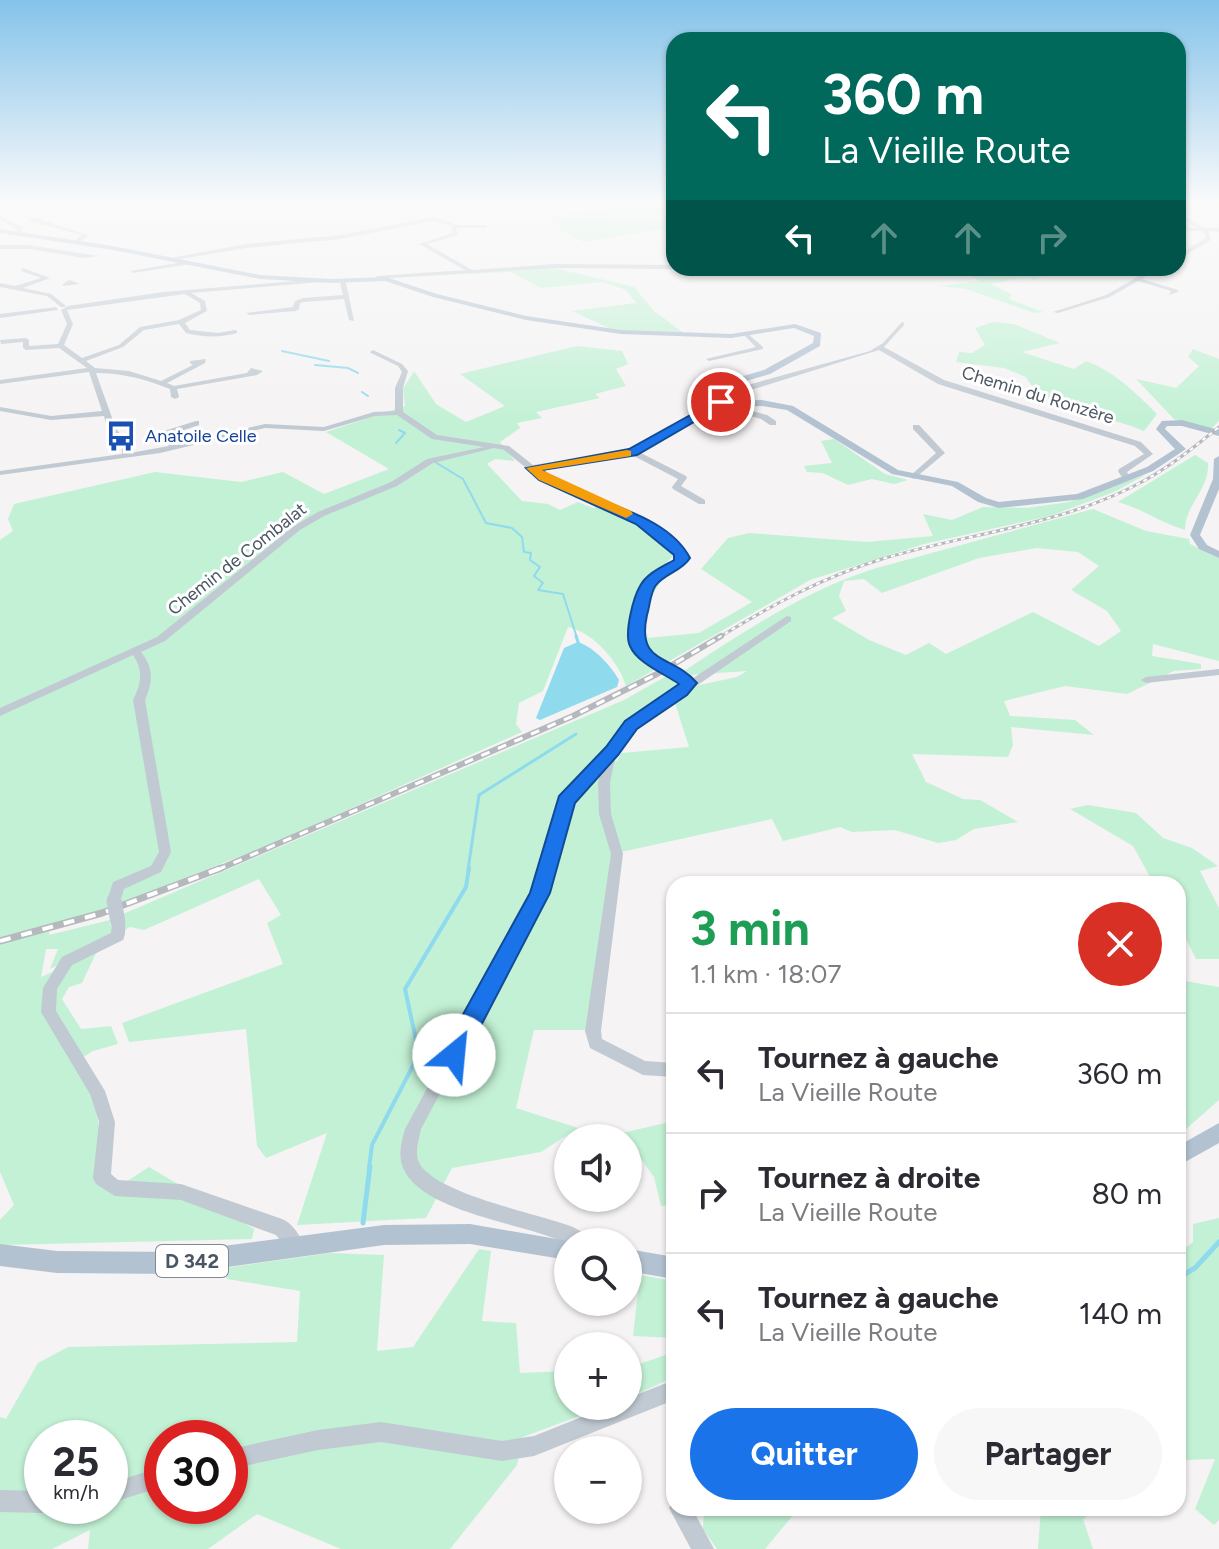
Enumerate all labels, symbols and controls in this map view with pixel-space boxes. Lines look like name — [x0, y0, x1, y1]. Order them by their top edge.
text: 360 m — [822, 61, 984, 128]
icon: left — [690, 64, 794, 168]
text: La Vieille Route — [822, 129, 1070, 172]
icon: left — [778, 216, 822, 260]
icon: ahead — [862, 216, 906, 260]
icon: ahead — [946, 216, 990, 260]
icon: right — [1030, 216, 1074, 260]
street label: Chemin du Ronzère — [959, 361, 1117, 429]
pin — [687, 368, 755, 436]
icon: arrive — [699, 380, 743, 424]
bus stop icon: Anatoile Celle — [104, 419, 138, 453]
place label: Anatoile Celle — [145, 425, 257, 447]
street label: Chemin de Combalat — [163, 498, 311, 620]
text: 3 min — [690, 899, 810, 957]
button: close — [1078, 902, 1162, 986]
text: 1.1 km · 18:07 — [690, 958, 841, 990]
position arrow — [412, 1013, 496, 1097]
text: Tournez à gauche — [758, 1039, 999, 1076]
icon: left — [690, 1051, 734, 1095]
text: 360 m — [1077, 1055, 1162, 1092]
text: La Vieille Route — [758, 1076, 937, 1108]
map controls — [554, 1124, 642, 1524]
button: sound — [554, 1124, 642, 1212]
text: Tournez à droite — [758, 1159, 980, 1196]
icon: right — [690, 1171, 734, 1215]
text: 80 m — [1091, 1175, 1162, 1212]
text: La Vieille Route — [758, 1196, 937, 1228]
button: search — [554, 1228, 642, 1316]
road number: D 342 — [156, 1245, 228, 1277]
text: Tournez à gauche — [758, 1279, 999, 1316]
icon: left — [690, 1291, 734, 1335]
text: 140 m — [1079, 1295, 1162, 1332]
text: La Vieille Route — [758, 1316, 937, 1348]
button: + — [554, 1332, 642, 1420]
button: Quitter — [690, 1408, 918, 1500]
button: Partager — [934, 1408, 1162, 1500]
speed limit sign: 30 — [144, 1420, 248, 1524]
button: − — [554, 1436, 642, 1524]
text: 25 — [53, 1438, 99, 1486]
text: km/h — [53, 1480, 99, 1504]

